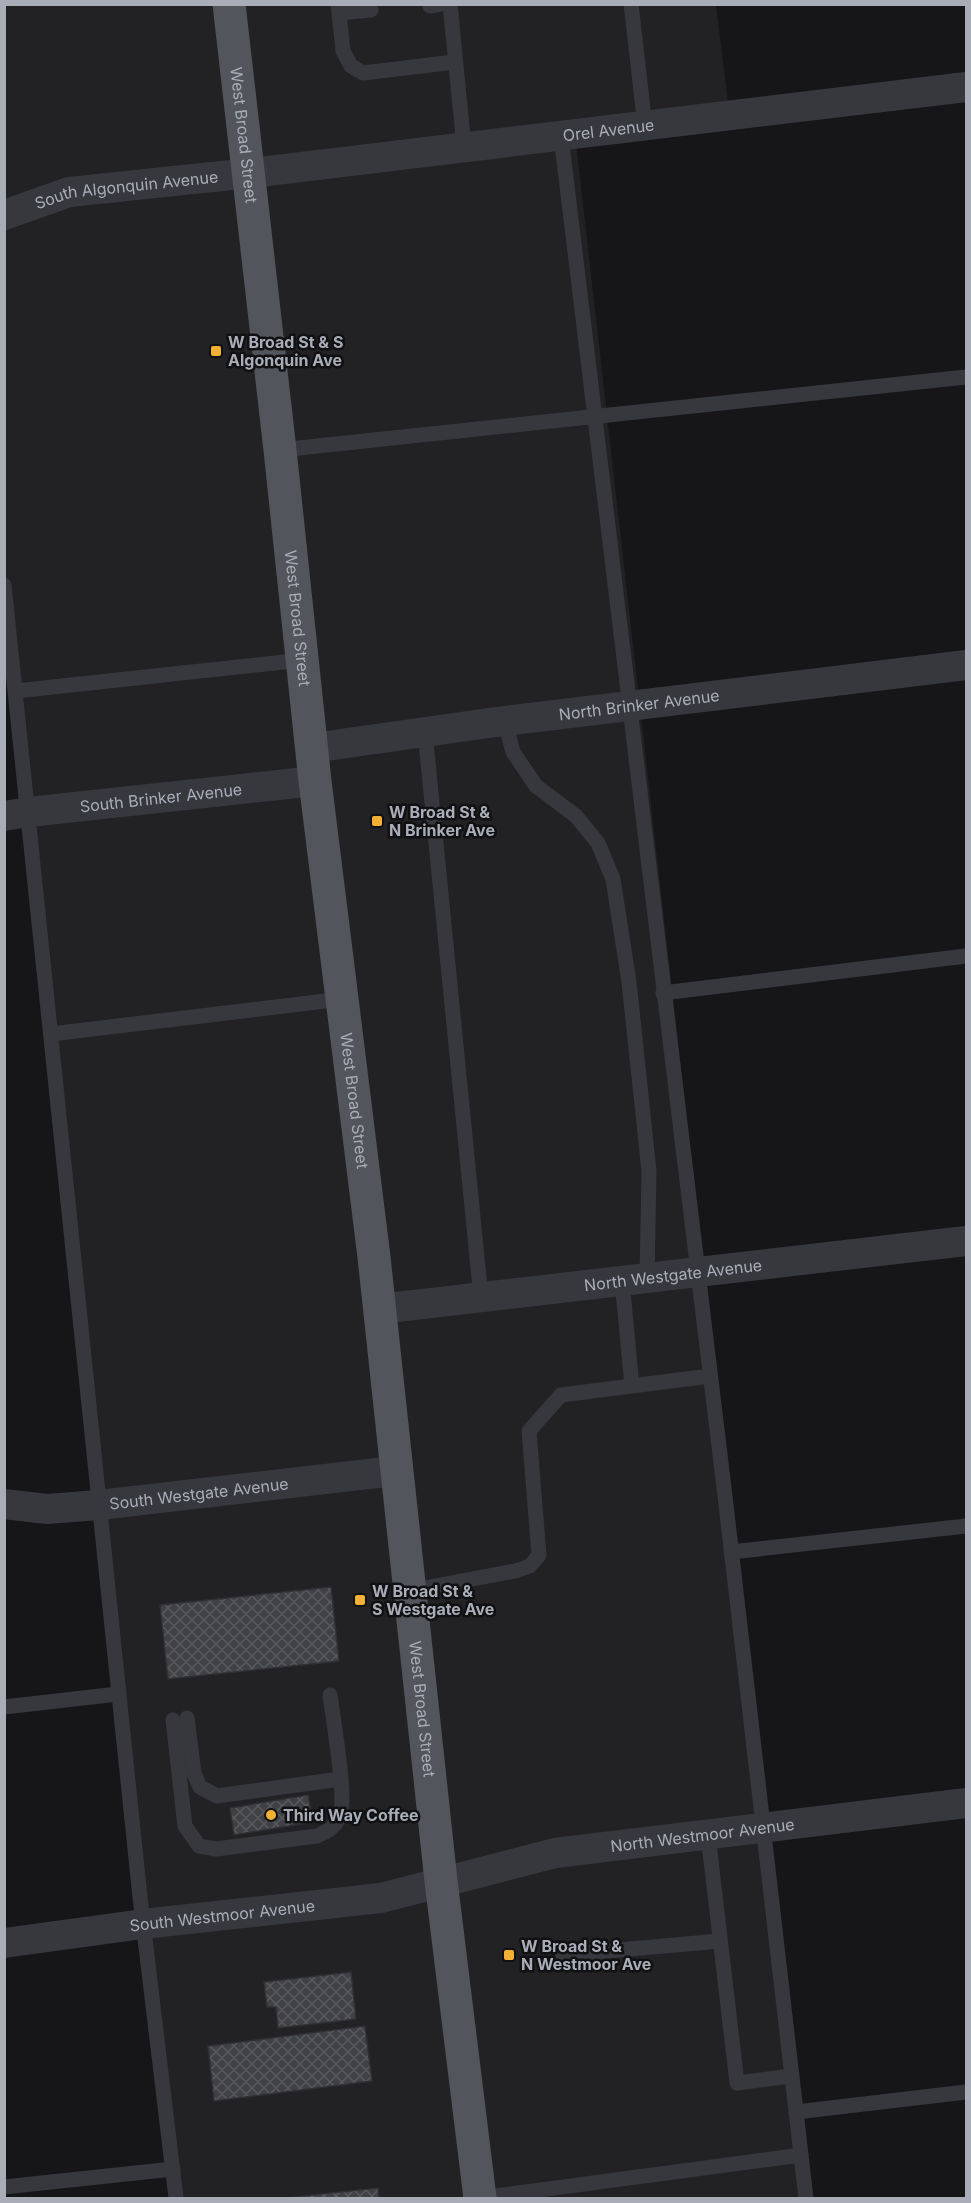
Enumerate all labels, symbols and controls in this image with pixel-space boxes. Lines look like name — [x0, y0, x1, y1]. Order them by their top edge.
street label: West Broad Street — [226, 66, 262, 204]
street label: Orel Avenue — [562, 115, 655, 145]
street label: South Algonquin Avenue — [32, 166, 219, 213]
place label: W Broad St & S Algonquin Ave — [228, 332, 343, 370]
marker: W Broad St & S Algonquin Ave — [209, 344, 223, 358]
street label: West Broad Street — [281, 549, 315, 687]
street label: North Brinker Avenue — [558, 685, 721, 724]
street label: South Brinker Avenue — [79, 779, 243, 816]
place label: W Broad St & N Brinker Ave — [389, 802, 495, 840]
marker: W Broad St & N Brinker Ave — [370, 814, 384, 828]
street label: West Broad Street — [336, 1032, 373, 1170]
street label: North Westgate Avenue — [583, 1255, 763, 1295]
street label: South Westgate Avenue — [108, 1473, 290, 1514]
place label: W Broad St & S Westgate Ave — [372, 1581, 494, 1619]
marker: W Broad St & S Westgate Ave — [353, 1593, 367, 1607]
street label: West Broad Street — [405, 1640, 440, 1778]
place label: Third Way Coffee — [283, 1805, 419, 1825]
marker: Third Way Coffee — [264, 1808, 278, 1822]
street label: North Westmoor Avenue — [609, 1814, 796, 1856]
street label: South Westmoor Avenue — [128, 1895, 316, 1936]
place label: W Broad St & N Westmoor Ave — [521, 1936, 651, 1974]
marker: W Broad St & N Westmoor Ave — [502, 1948, 516, 1962]

